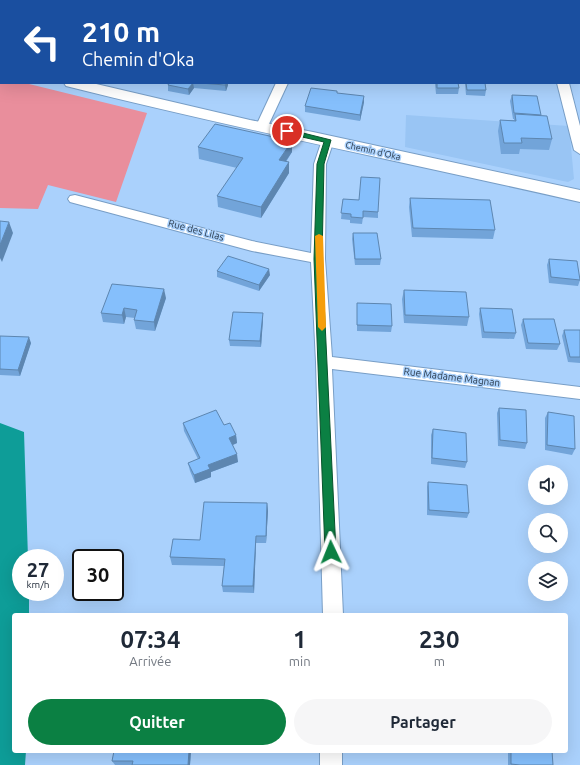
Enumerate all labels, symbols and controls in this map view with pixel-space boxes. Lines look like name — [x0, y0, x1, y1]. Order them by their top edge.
icon: left — [16, 16, 68, 68]
text: 210 m — [82, 16, 160, 47]
text: Chemin d'Oka — [82, 49, 195, 69]
pin — [270, 114, 304, 148]
icon: arrive — [276, 120, 298, 142]
street label: Chemin d'Oka — [344, 140, 402, 162]
street label: Rue des Lilas — [167, 217, 225, 243]
street label: Rue Madame Magnan — [403, 366, 501, 388]
map controls — [528, 465, 568, 601]
button: sound — [528, 465, 568, 505]
button: search — [528, 513, 568, 553]
position arrow — [310, 531, 352, 573]
speed limit sign: 30 — [72, 549, 124, 601]
text: 27 — [27, 558, 49, 581]
button: layers — [528, 561, 568, 601]
text: km/h — [26, 579, 50, 590]
text: 07:34 — [120, 626, 180, 653]
text: 1 — [293, 626, 306, 653]
text: 230 — [419, 626, 460, 653]
text: Arrivée — [129, 654, 171, 668]
text: min — [289, 654, 311, 668]
text: m — [434, 654, 445, 668]
button: Quitter — [28, 699, 286, 745]
button: Partager — [294, 699, 552, 745]

